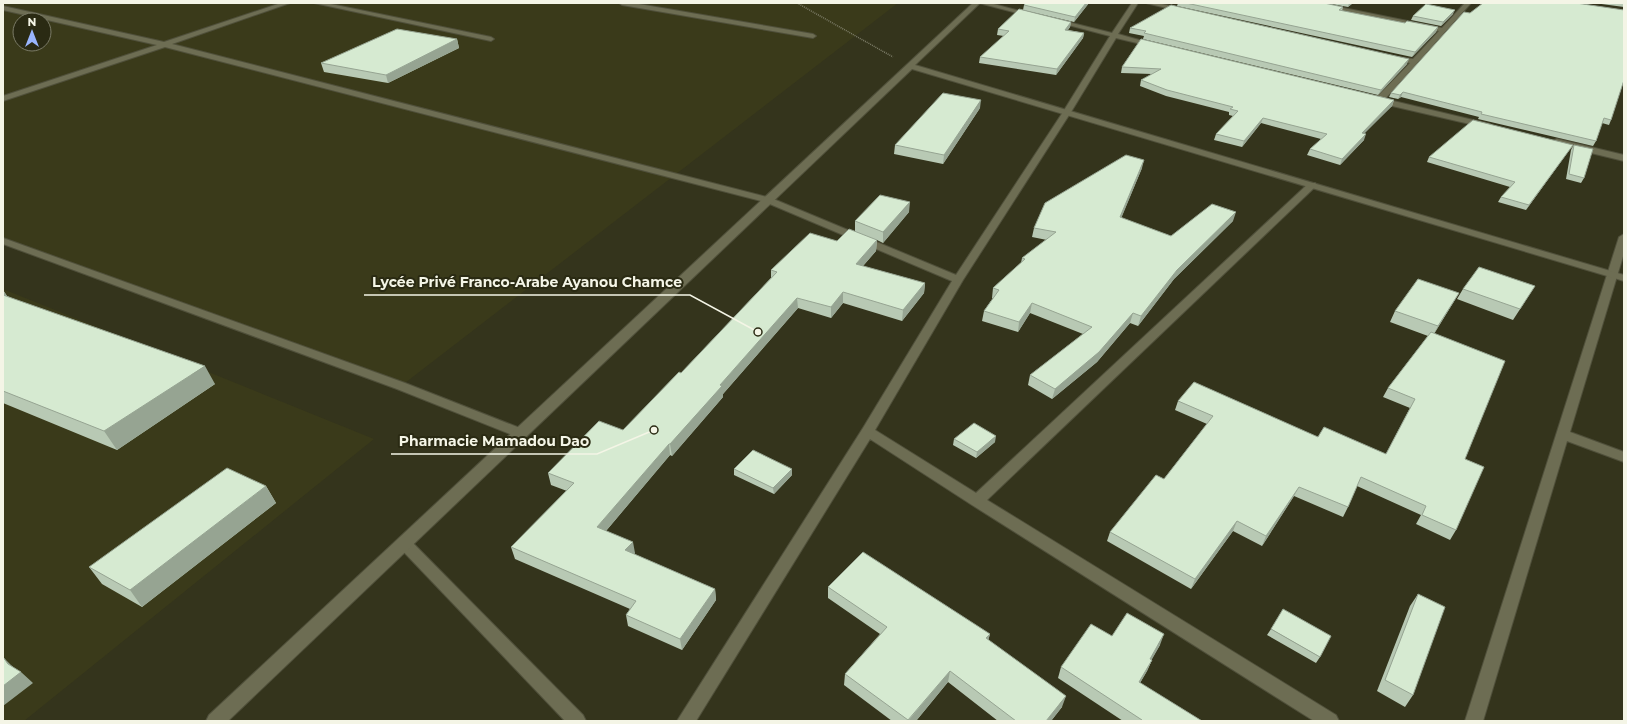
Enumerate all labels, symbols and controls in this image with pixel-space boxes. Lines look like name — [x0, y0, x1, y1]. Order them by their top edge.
north arrow — [12, 12, 52, 52]
text: N — [28, 15, 36, 29]
callout: Lycée Privé Franco-Arabe Ayanou Chamce — [364, 269, 690, 295]
text: Lycée Privé Franco-Arabe Ayanou Chamce — [372, 273, 682, 291]
callout: Pharmacie Mamadou Dao — [391, 428, 597, 454]
text: Pharmacie Mamadou Dao — [399, 432, 589, 450]

